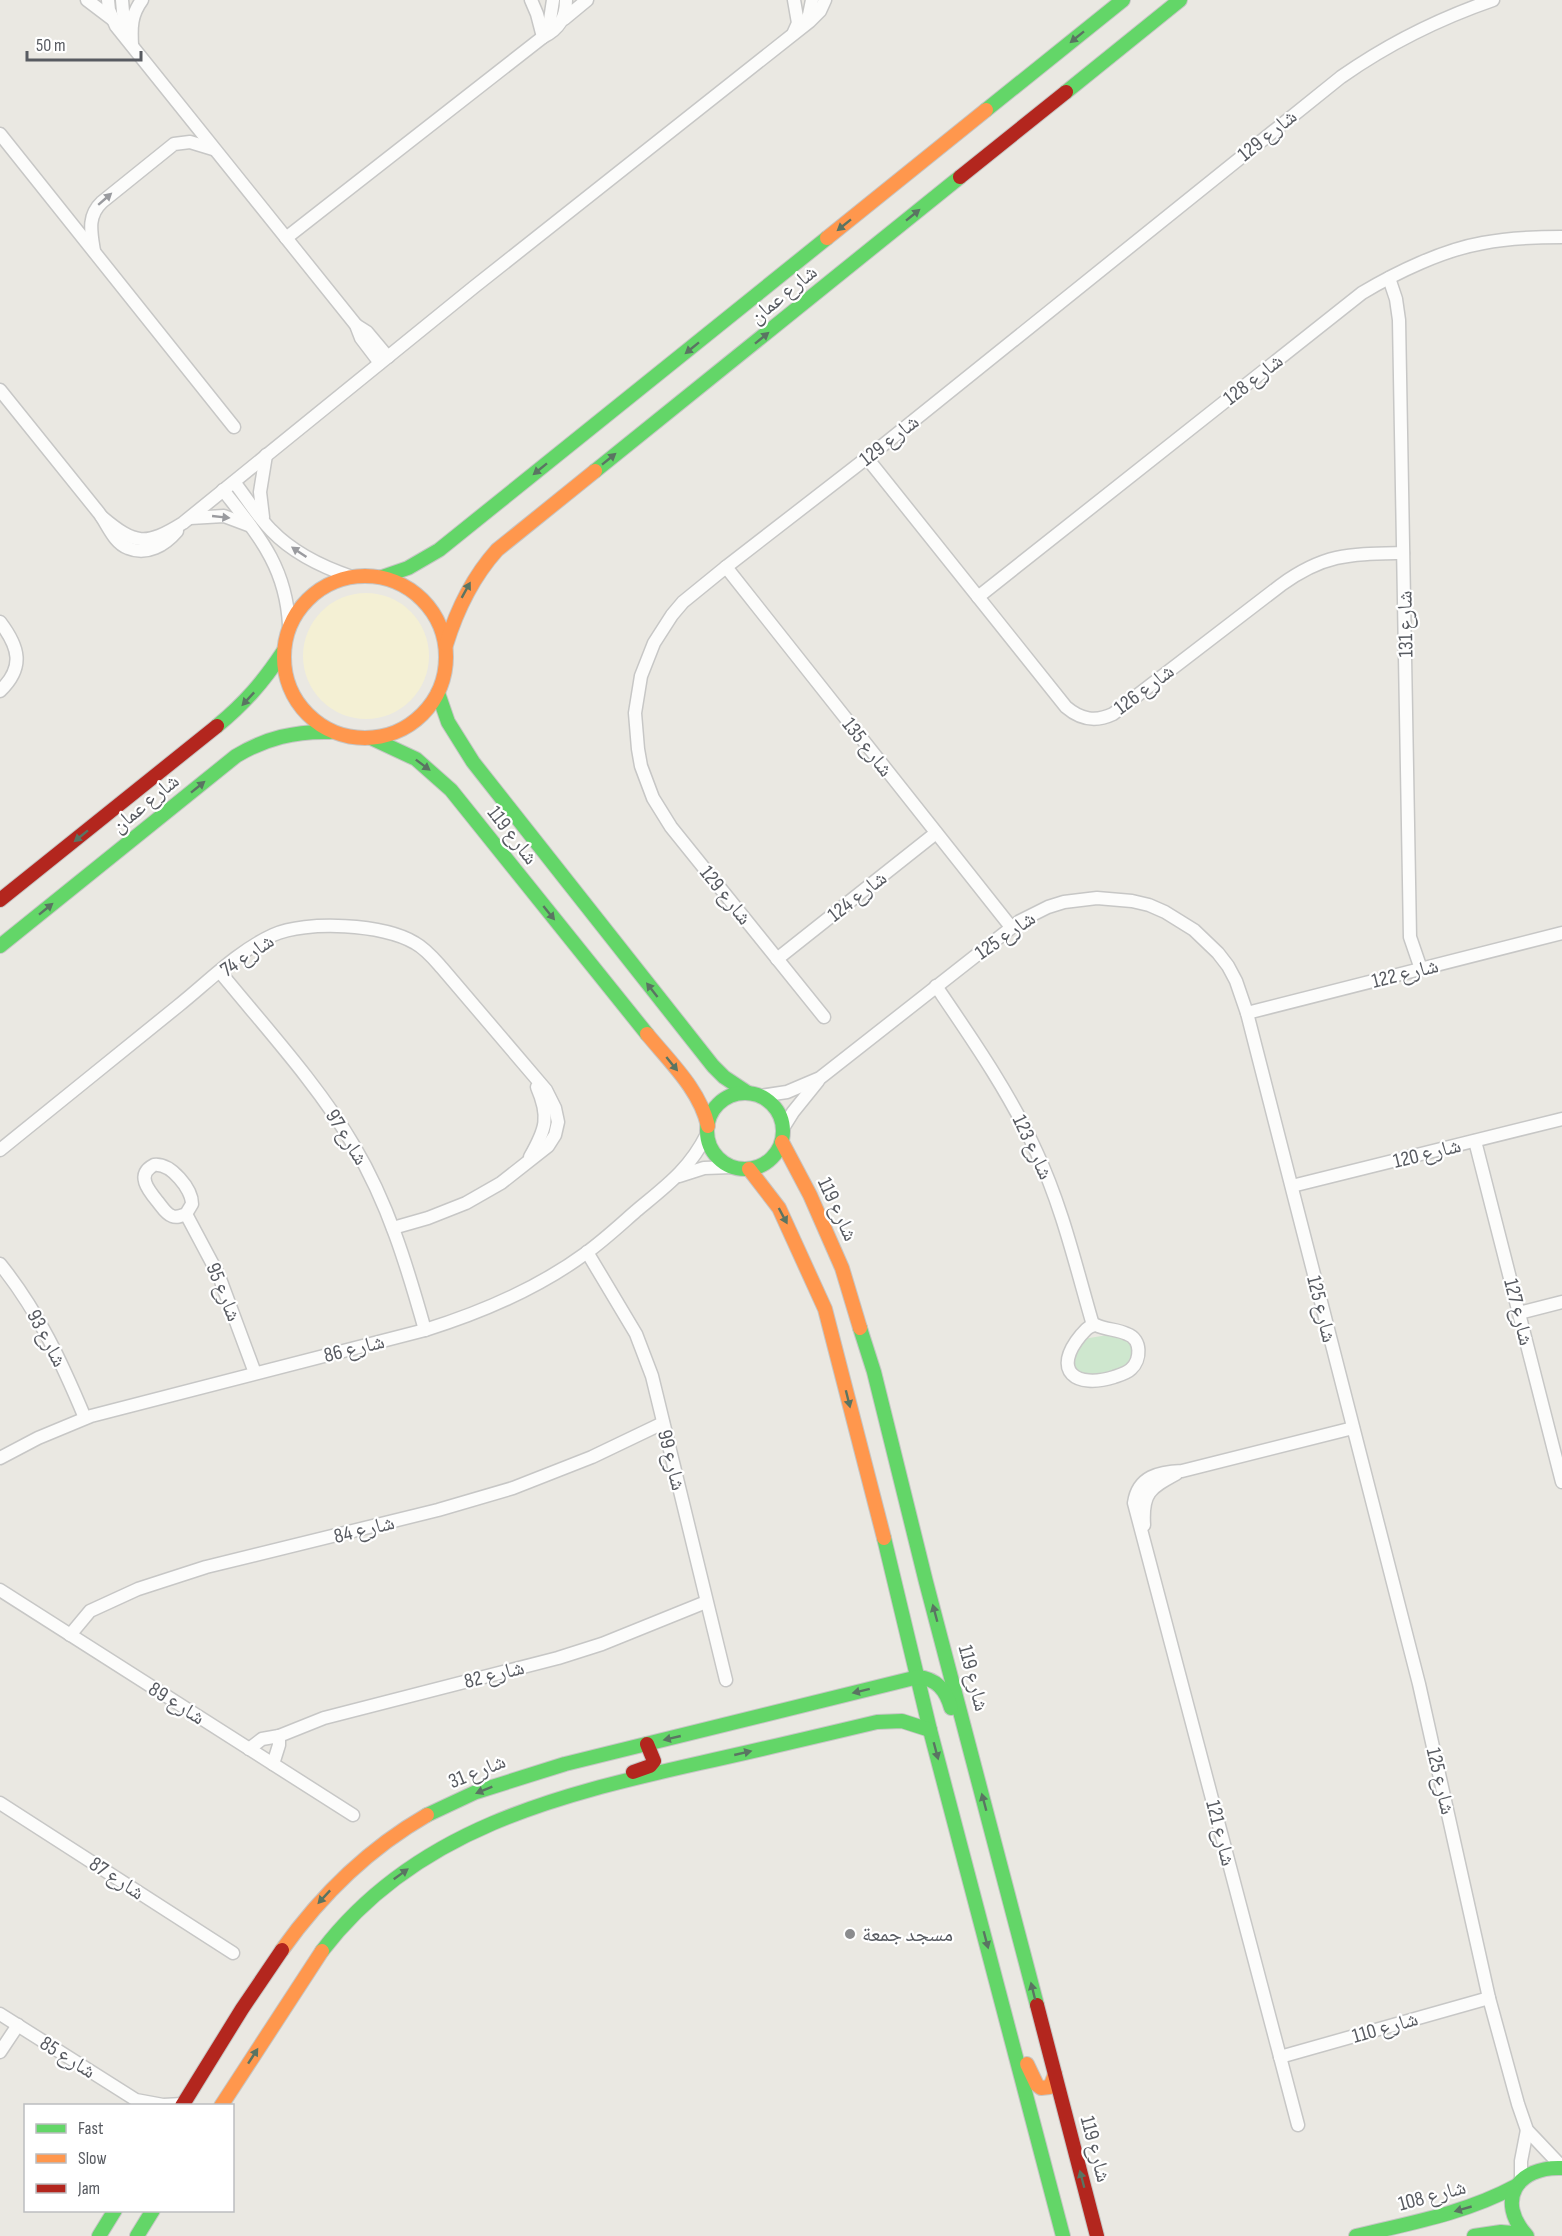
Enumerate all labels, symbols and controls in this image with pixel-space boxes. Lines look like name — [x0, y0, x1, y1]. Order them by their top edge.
scale bar — [27, 24, 141, 62]
one-way arrow — [1070, 30, 1085, 42]
text: 50 m — [36, 35, 66, 56]
street label: شارع 129 — [1233, 104, 1302, 167]
one-way arrow — [98, 192, 113, 206]
one-way arrow — [906, 210, 921, 222]
one-way arrow — [837, 218, 852, 231]
street label: شارع عمان — [744, 259, 822, 329]
one-way arrow — [754, 332, 769, 345]
one-way arrow — [684, 341, 700, 354]
street label: شارع 128 — [1219, 348, 1288, 410]
street label: شارع 129 — [854, 409, 924, 471]
one-way arrow — [601, 453, 617, 466]
one-way arrow — [532, 463, 548, 476]
one-way arrow — [212, 512, 231, 522]
one-way arrow — [292, 546, 308, 558]
one-way arrow — [461, 581, 471, 598]
street label: شارع 131 — [1392, 590, 1419, 658]
street label: شارع 126 — [1109, 659, 1179, 720]
one-way arrow — [242, 691, 255, 706]
street label: شارع 135 — [837, 713, 898, 782]
one-way arrow — [415, 758, 431, 771]
street label: شارع عمان — [106, 768, 184, 838]
one-way arrow — [190, 781, 206, 794]
street label: شارع 119 — [482, 801, 543, 870]
one-way arrow — [73, 829, 89, 842]
street label: شارع 129 — [694, 861, 757, 930]
street label: شارع 124 — [823, 866, 892, 927]
one-way arrow — [38, 903, 54, 916]
one-way arrow — [542, 905, 555, 921]
street label: شارع 125 — [970, 906, 1040, 965]
street label: شارع 74 — [216, 928, 279, 982]
street label: شارع 122 — [1369, 953, 1441, 994]
one-way arrow — [647, 982, 659, 997]
one-way arrow — [666, 1056, 679, 1072]
street label: شارع 97 — [320, 1105, 373, 1170]
street label: شارع 123 — [1007, 1111, 1058, 1183]
street label: شارع 120 — [1391, 1133, 1464, 1174]
street label: شارع 119 — [812, 1173, 863, 1245]
one-way arrow — [778, 1208, 788, 1225]
street label: شارع 95 — [201, 1259, 247, 1325]
street label: شارع 125 — [1301, 1273, 1342, 1345]
street label: شارع 127 — [1498, 1276, 1539, 1348]
street label: شارع 93 — [21, 1305, 72, 1371]
street label: شارع 86 — [321, 1329, 387, 1368]
one-way arrow — [844, 1390, 854, 1408]
street label: شارع 99 — [652, 1427, 691, 1493]
street label: شارع 84 — [331, 1510, 397, 1549]
one-way arrow — [929, 1604, 939, 1622]
street label: شارع 119 — [953, 1642, 994, 1714]
street label: شارع 82 — [461, 1655, 527, 1694]
street label: شارع 89 — [144, 1676, 210, 1730]
one-way arrow — [852, 1687, 870, 1697]
one-way arrow — [663, 1734, 681, 1744]
one-way arrow — [931, 1742, 941, 1760]
street label: شارع 125 — [1421, 1745, 1460, 1817]
one-way arrow — [734, 1748, 753, 1757]
street label: شارع 31 — [445, 1749, 509, 1794]
one-way arrow — [475, 1786, 493, 1795]
one-way arrow — [978, 1793, 988, 1811]
street label: شارع 121 — [1200, 1798, 1241, 1869]
street label: شارع 87 — [84, 1851, 149, 1905]
one-way arrow — [392, 1868, 408, 1880]
one-way arrow — [317, 1890, 331, 1905]
place label: مسجد جمعة — [862, 1922, 953, 1947]
marker: مسجد جمعة — [843, 1927, 857, 1941]
one-way arrow — [982, 1931, 991, 1949]
one-way arrow — [1027, 1982, 1037, 2000]
street label: شارع 110 — [1349, 2006, 1421, 2049]
street label: شارع 85 — [35, 2031, 100, 2084]
one-way arrow — [247, 2048, 258, 2064]
legend — [24, 2104, 234, 2212]
street label: شارع 119 — [1075, 2113, 1116, 2185]
text: Fast — [78, 2118, 104, 2139]
text: Slow — [78, 2148, 107, 2169]
one-way arrow — [1077, 2170, 1086, 2188]
street label: شارع 108 — [1395, 2174, 1469, 2217]
text: Jam — [77, 2178, 100, 2199]
one-way arrow — [1454, 2205, 1472, 2214]

